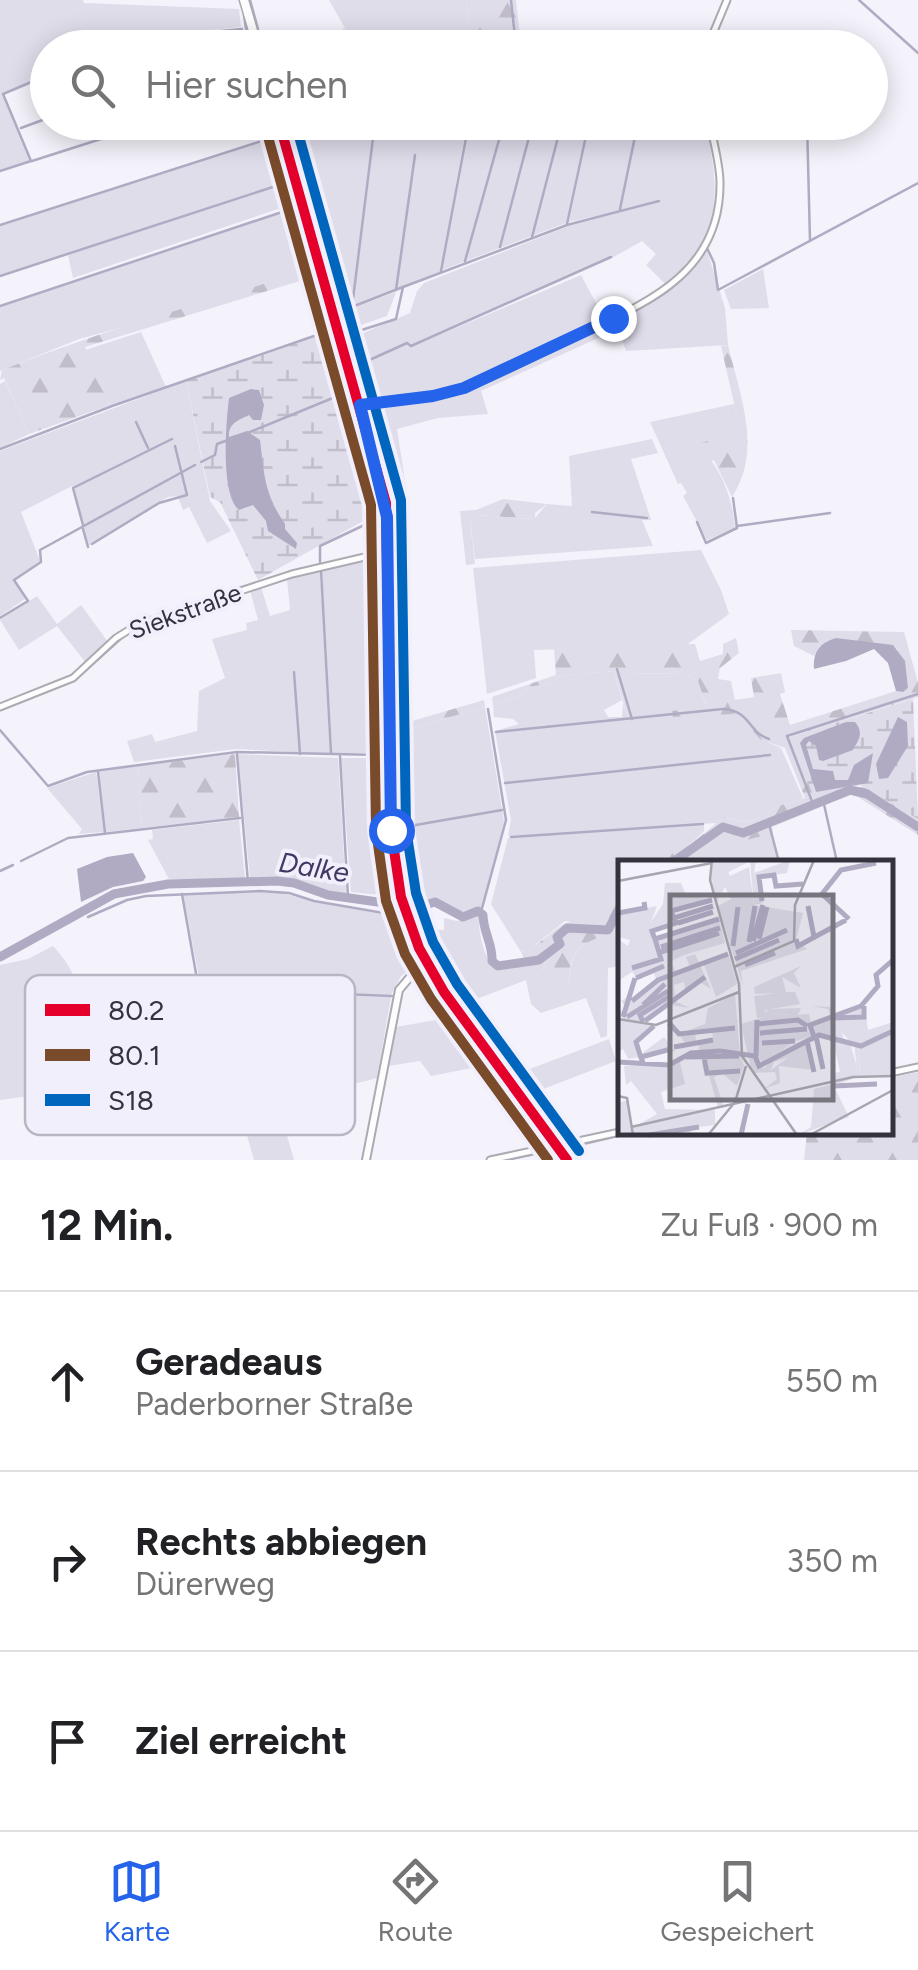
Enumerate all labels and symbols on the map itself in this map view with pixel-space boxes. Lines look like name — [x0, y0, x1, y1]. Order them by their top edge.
route end — [591, 296, 637, 342]
street label: Siekstraße — [125, 577, 245, 645]
route start — [369, 808, 415, 854]
water label: Dalke — [277, 845, 351, 889]
inset map — [618, 860, 893, 1135]
legend — [25, 975, 355, 1135]
text: 80.2 — [108, 993, 165, 1027]
text: 80.1 — [108, 1038, 161, 1072]
text: S18 — [108, 1083, 154, 1117]

